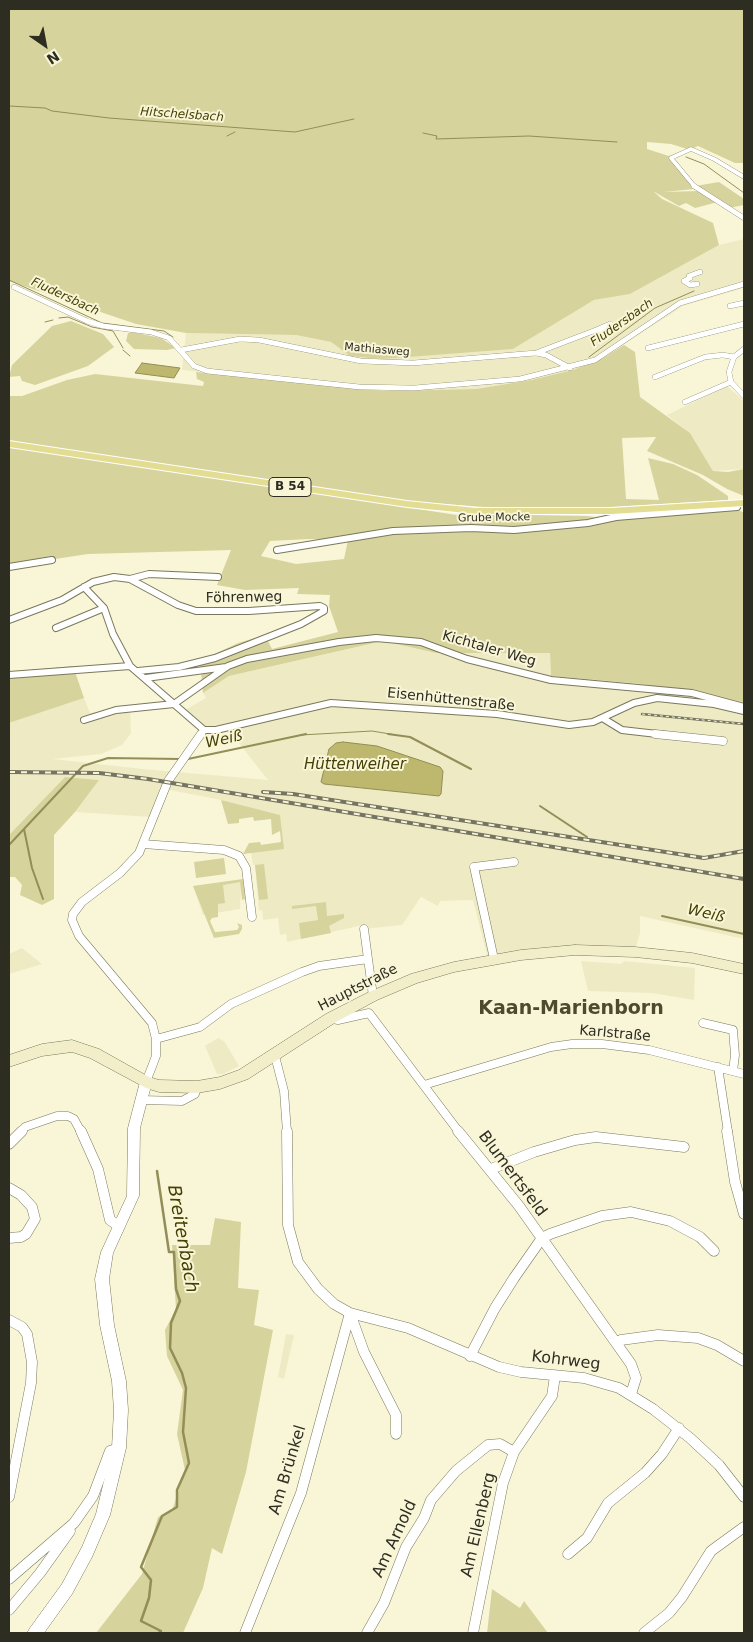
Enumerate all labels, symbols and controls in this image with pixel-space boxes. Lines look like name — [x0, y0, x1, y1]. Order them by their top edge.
north arrow — [20, 20, 70, 70]
text: N — [44, 48, 62, 67]
water label: Hitschelsbach — [140, 105, 224, 125]
water label: Fludersbach — [29, 275, 101, 319]
water label: Fludersbach — [588, 296, 656, 350]
street label: Mathiasweg — [344, 341, 410, 359]
road number: B 54 — [269, 478, 311, 497]
street label: Grube Mocke — [458, 511, 530, 525]
street label: Föhrenweg — [205, 589, 283, 607]
street label: Kichtaler Weg — [440, 628, 538, 670]
street label: Eisenhüttenstraße — [386, 685, 516, 715]
water label: Weiß — [204, 727, 244, 753]
water label: Hüttenweiher — [304, 756, 406, 774]
water label: Weiß — [686, 901, 726, 927]
street label: Hauptstraße — [315, 961, 401, 1015]
district label: Kaan-Marienborn — [478, 998, 664, 1020]
street label: Karlstraße — [579, 1023, 651, 1045]
street label: Blumertsfeld — [474, 1127, 550, 1221]
water label: Breitenbach — [162, 1183, 202, 1295]
street label: Kohrweg — [530, 1347, 602, 1375]
street label: Am Brünkel — [265, 1423, 311, 1517]
street label: Am Ellenberg — [458, 1471, 500, 1579]
street label: Am Arnold — [369, 1497, 421, 1581]

